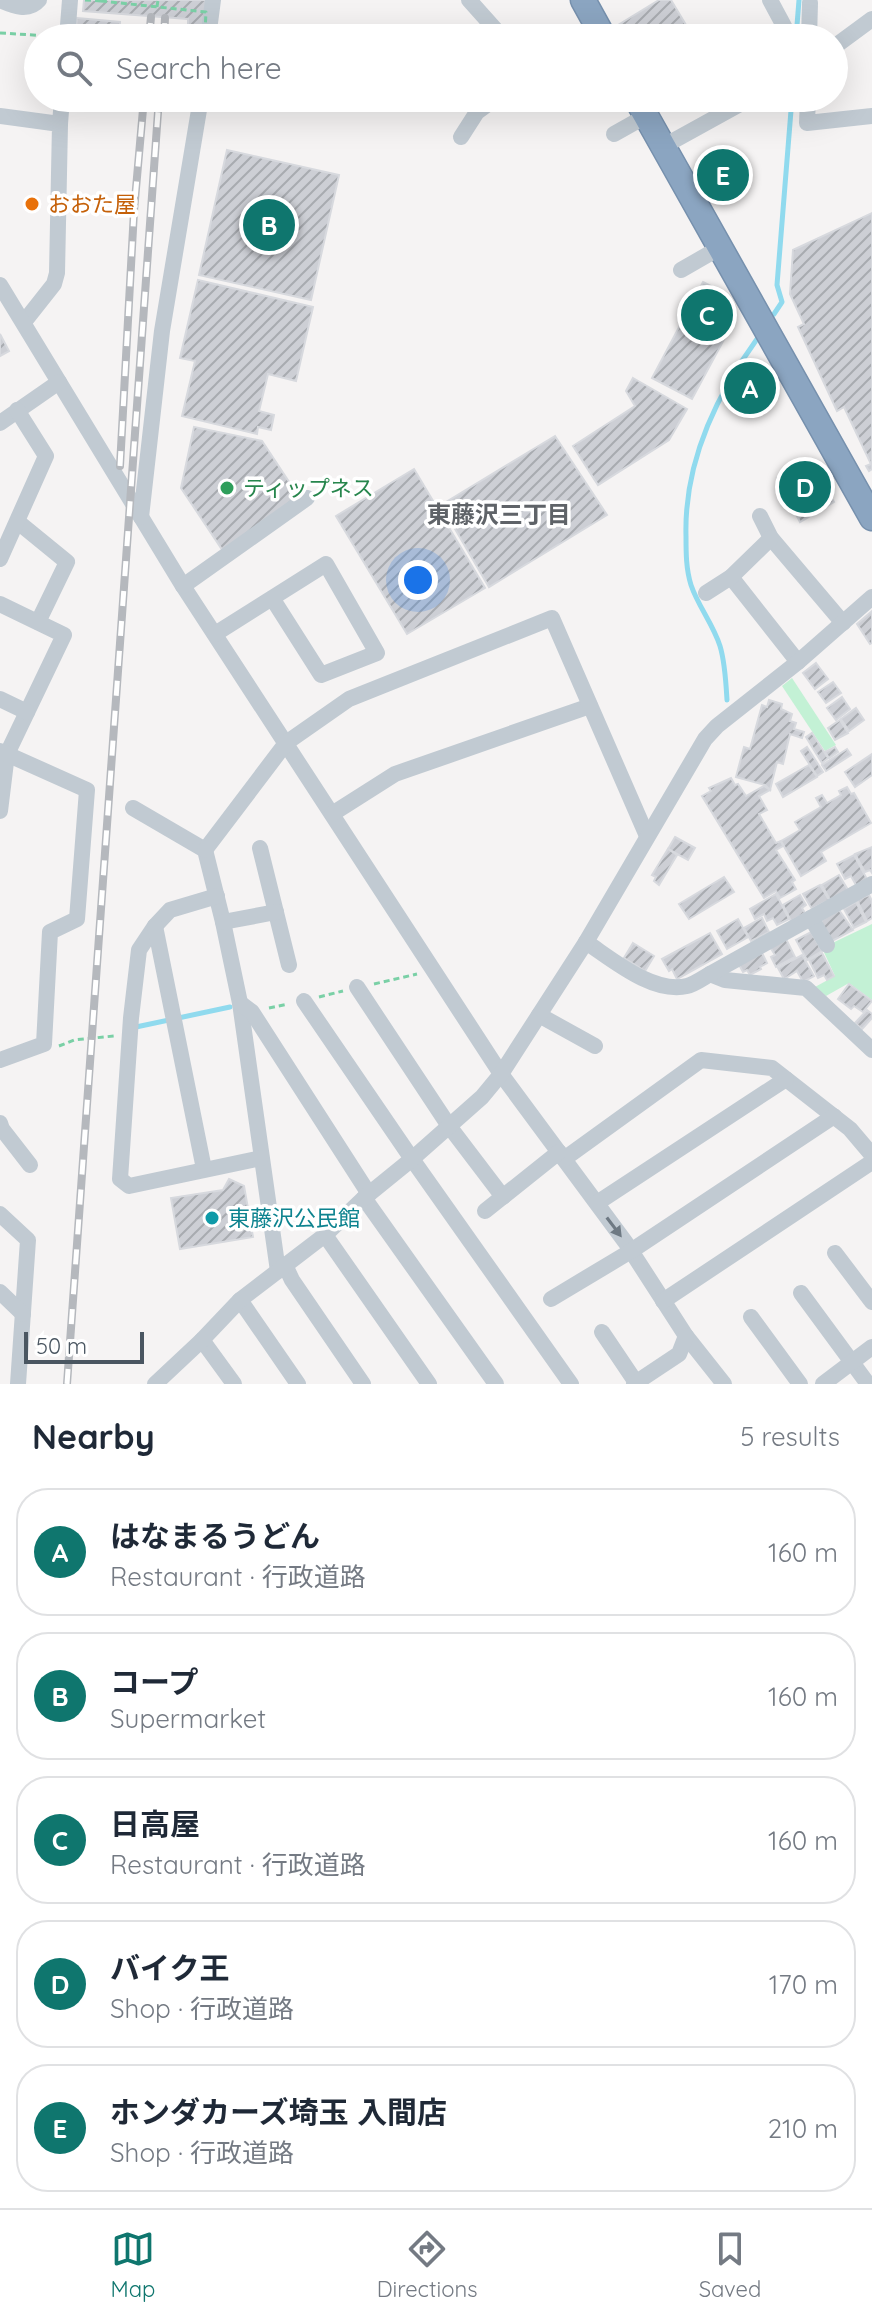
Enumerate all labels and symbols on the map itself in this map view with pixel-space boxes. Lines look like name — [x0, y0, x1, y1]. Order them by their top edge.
pin: E — [697, 145, 749, 205]
place label: おおた屋 — [48, 190, 136, 218]
marker: おおた屋 — [23, 195, 41, 213]
pin: B — [243, 195, 295, 255]
pin: C — [681, 285, 733, 345]
pin: A — [724, 358, 776, 418]
pin: D — [779, 457, 831, 517]
place label: ティップネス — [243, 474, 374, 502]
marker: ティップネス — [218, 479, 236, 497]
district label: 東藤沢三丁目 — [427, 499, 571, 529]
your location — [398, 560, 438, 600]
place label: 東藤沢公民館 — [228, 1204, 360, 1232]
marker: 東藤沢公民館 — [203, 1209, 221, 1227]
one-way arrow — [606, 1217, 622, 1237]
scale bar — [24, 1328, 144, 1364]

